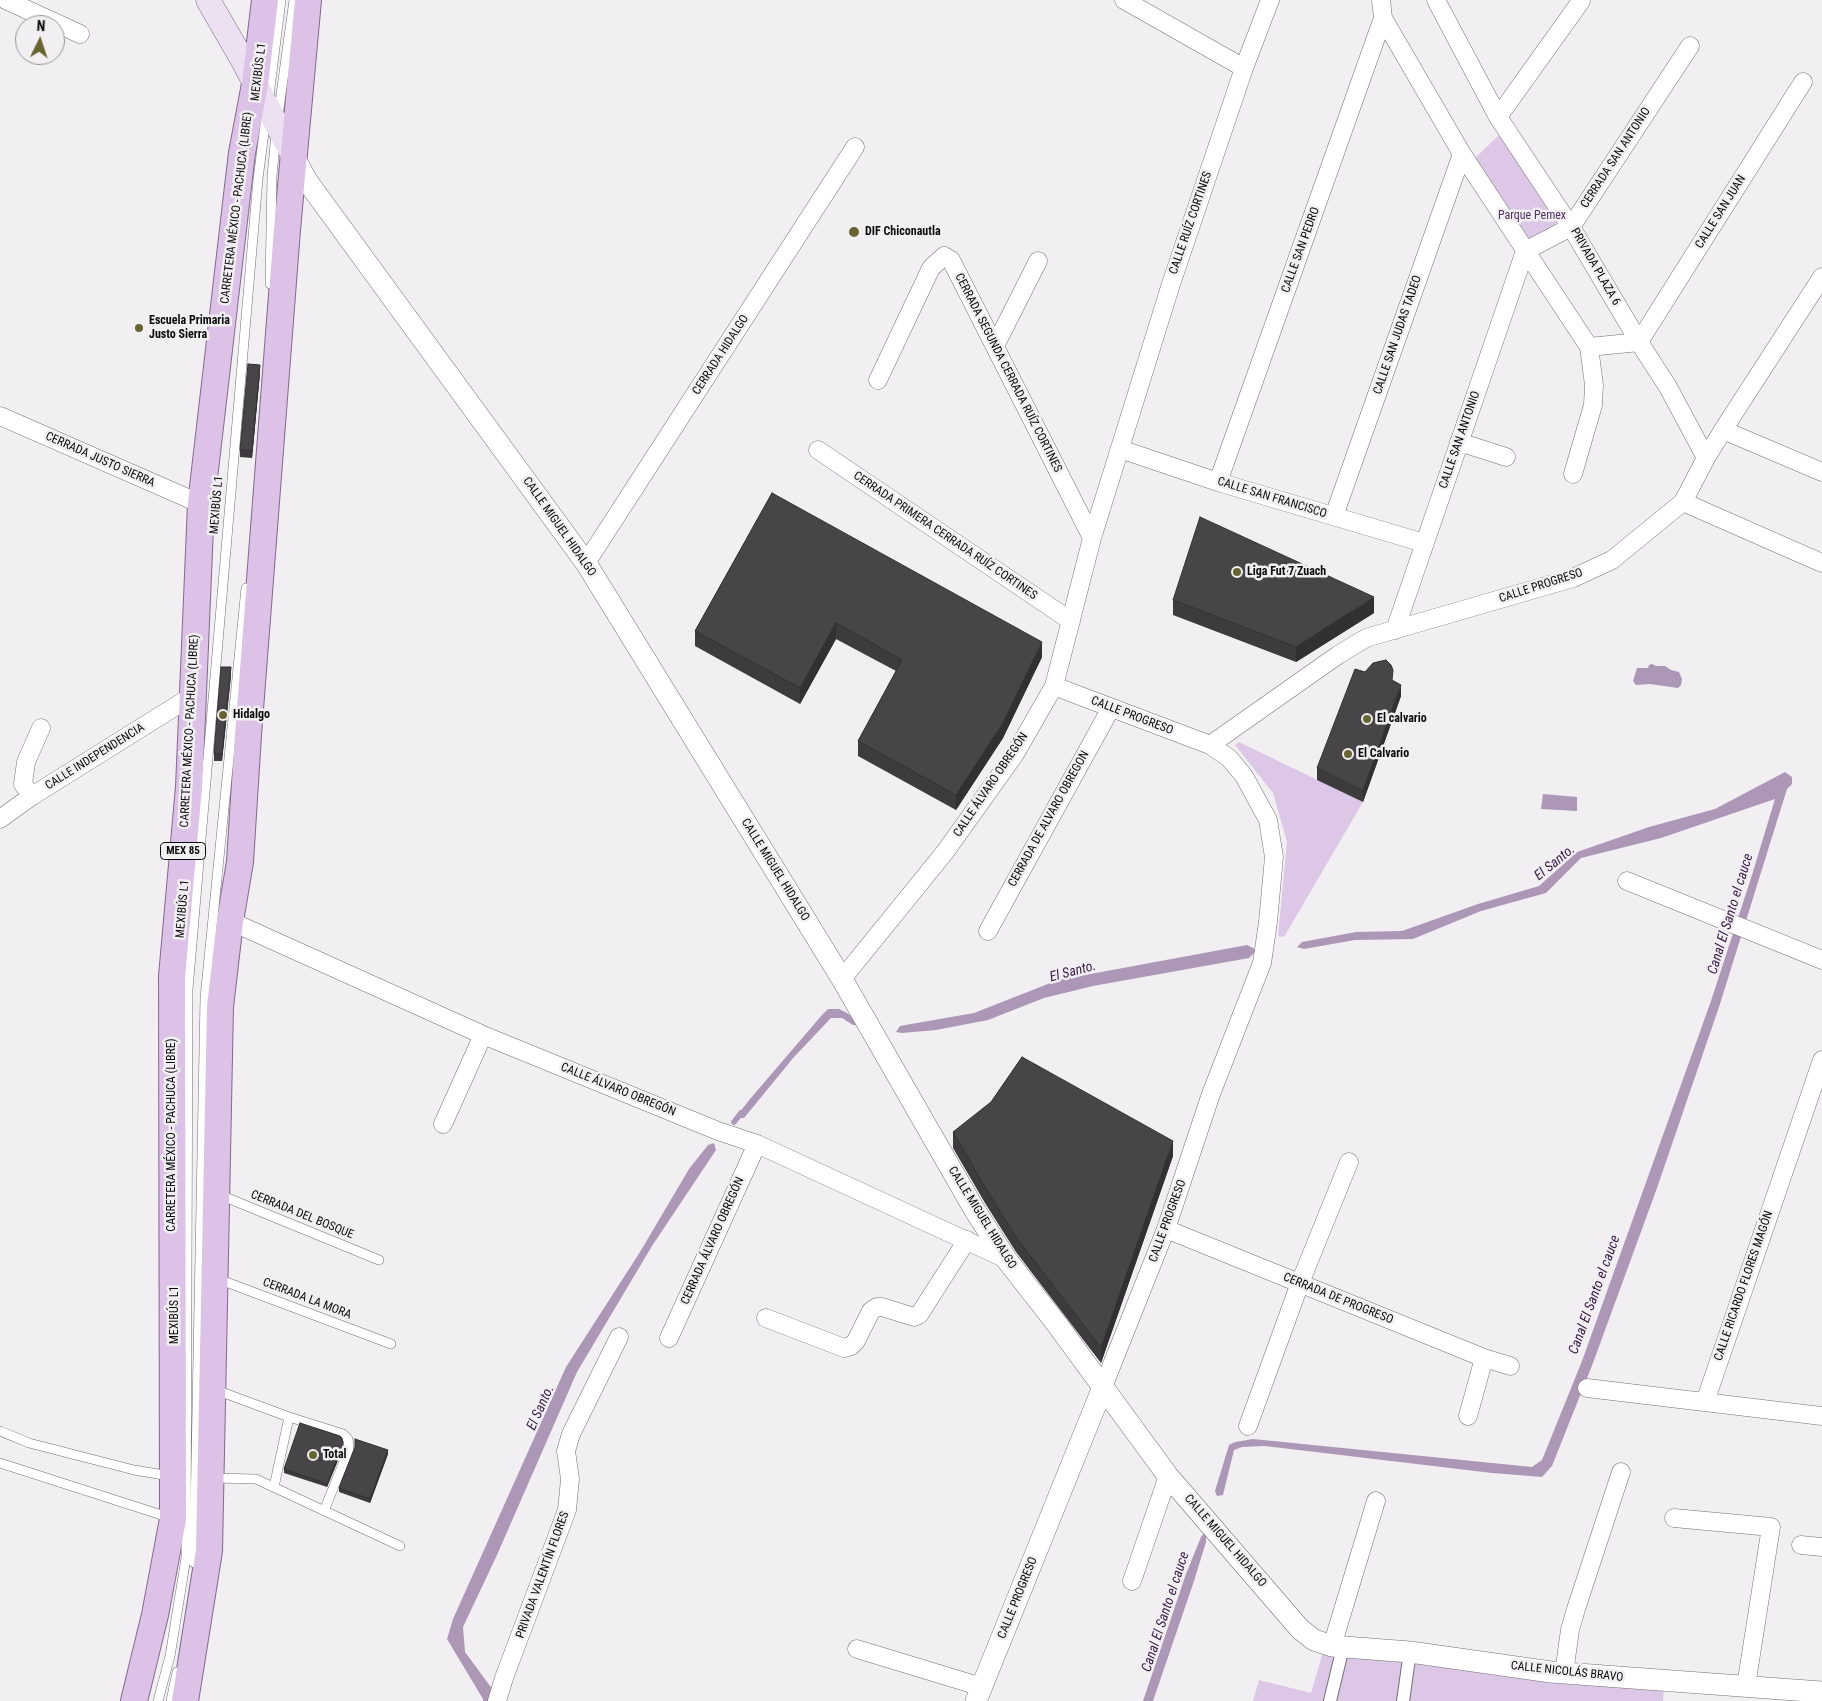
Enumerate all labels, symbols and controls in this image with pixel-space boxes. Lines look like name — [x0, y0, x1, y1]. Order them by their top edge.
north arrow — [15, 15, 65, 65]
text: N — [36, 18, 46, 34]
street label: MEXIBÚS L1 — [248, 42, 270, 102]
street label: CERRADA SAN ANTONIO — [1578, 105, 1654, 211]
street label: CARRETERA MÉXICO - PACHUCA (LIBRE) — [218, 111, 256, 305]
street label: CALLE RUÍZ CORTINES — [1167, 170, 1215, 276]
street label: CALLE SAN JUAN — [1693, 173, 1749, 251]
street label: CALLE SAN PEDRO — [1279, 205, 1323, 295]
park label: Parque Pemex — [1498, 209, 1566, 223]
marker: DIF Chiconautla — [847, 225, 861, 239]
place label: DIF Chiconautla — [865, 225, 941, 239]
street label: PRIVADA PLAZA 6 — [1567, 226, 1623, 308]
street label: CERRADA SEGUNDA CERRADA RUÍZ CORTINES — [951, 271, 1065, 475]
street label: CALLE SAN JUDAS TADEO — [1371, 274, 1425, 396]
street label: CERRADA HIDALGO — [690, 312, 752, 398]
place label: Escuela Primaria Justo Sierra — [149, 314, 230, 342]
marker: Escuela Primaria Justo Sierra — [133, 322, 145, 334]
street label: CALLE SAN ANTONIO — [1437, 389, 1483, 491]
street label: CERRADA JUSTO SIERRA — [43, 429, 157, 491]
street label: CERRADA PRIMERA CERRADA RUÍZ CORTINES — [850, 469, 1040, 603]
street label: CALLE SAN FRANCISCO — [1216, 474, 1328, 522]
street label: MEXIBÚS L1 — [207, 475, 227, 535]
street label: CALLE MIGUEL HIDALGO — [519, 475, 599, 579]
place label: Liga Fut 7 Zuach — [1247, 565, 1326, 579]
marker: Liga Fut 7 Zuach — [1231, 566, 1243, 578]
street label: CALLE PROGRESO — [1497, 566, 1585, 606]
street label: CARRETERA MÉXICO - PACHUCA (LIBRE) — [178, 634, 202, 828]
street label: CALLE PROGRESO — [1089, 694, 1175, 738]
place label: Hidalgo — [233, 708, 270, 722]
marker: Hidalgo — [217, 709, 229, 721]
place label: El calvario — [1377, 712, 1427, 726]
marker: El calvario — [1361, 713, 1373, 725]
street label: CALLE INDEPENDENCIA — [43, 721, 147, 793]
street label: CALLE ÁLVARO OBREGÓN — [951, 730, 1031, 840]
place label: El Calvario — [1358, 747, 1409, 761]
street label: CERRADA DE ALVARO OBREGON — [1006, 748, 1092, 890]
marker: El Calvario — [1342, 748, 1354, 760]
street label: CALLE MIGUEL HIDALGO — [738, 816, 812, 924]
road number: MEX 85 — [160, 842, 206, 859]
water label: El Santo. — [1531, 842, 1579, 884]
water label: Canal El Santo el cauce — [1705, 852, 1757, 976]
street label: MEXIBÚS L1 — [173, 879, 193, 939]
water label: El Santo. — [1048, 958, 1098, 986]
street label: CARRETERA MÉXICO - PACHUCA (LIBRE) — [165, 1038, 179, 1232]
street label: CALLE ÁLVARO OBREGÓN — [558, 1060, 678, 1120]
street label: CALLE MIGUEL HIDALGO — [945, 1164, 1019, 1272]
street label: CERRADA ÁLVARO OBREGÓN — [678, 1175, 748, 1307]
street label: CALLE PROGRESO — [1146, 1178, 1190, 1264]
street label: CERRADA DEL BOSQUE — [248, 1188, 356, 1242]
street label: CALLE RICARDO FLORES MAGÓN — [1712, 1209, 1776, 1363]
water label: Canal El Santo el cauce — [1566, 1233, 1624, 1357]
street label: CERRADA DE PROGRESO — [1281, 1270, 1395, 1328]
street label: CERRADA LA MORA — [261, 1275, 353, 1323]
street label: MEXIBÚS L1 — [168, 1286, 182, 1344]
water label: El Santo. — [524, 1383, 558, 1433]
place label: Total — [323, 1448, 347, 1462]
marker: Total — [307, 1449, 319, 1461]
street label: CALLE MIGUEL HIDALGO — [1181, 1492, 1269, 1590]
street label: PRIVADA VALENTÍN FLORES — [513, 1510, 573, 1640]
water label: Canal El Santo el cauce — [1139, 1550, 1193, 1674]
street label: CALLE PROGRESO — [995, 1555, 1041, 1641]
street label: CALLE NICOLÁS BRAVO — [1510, 1659, 1624, 1685]

